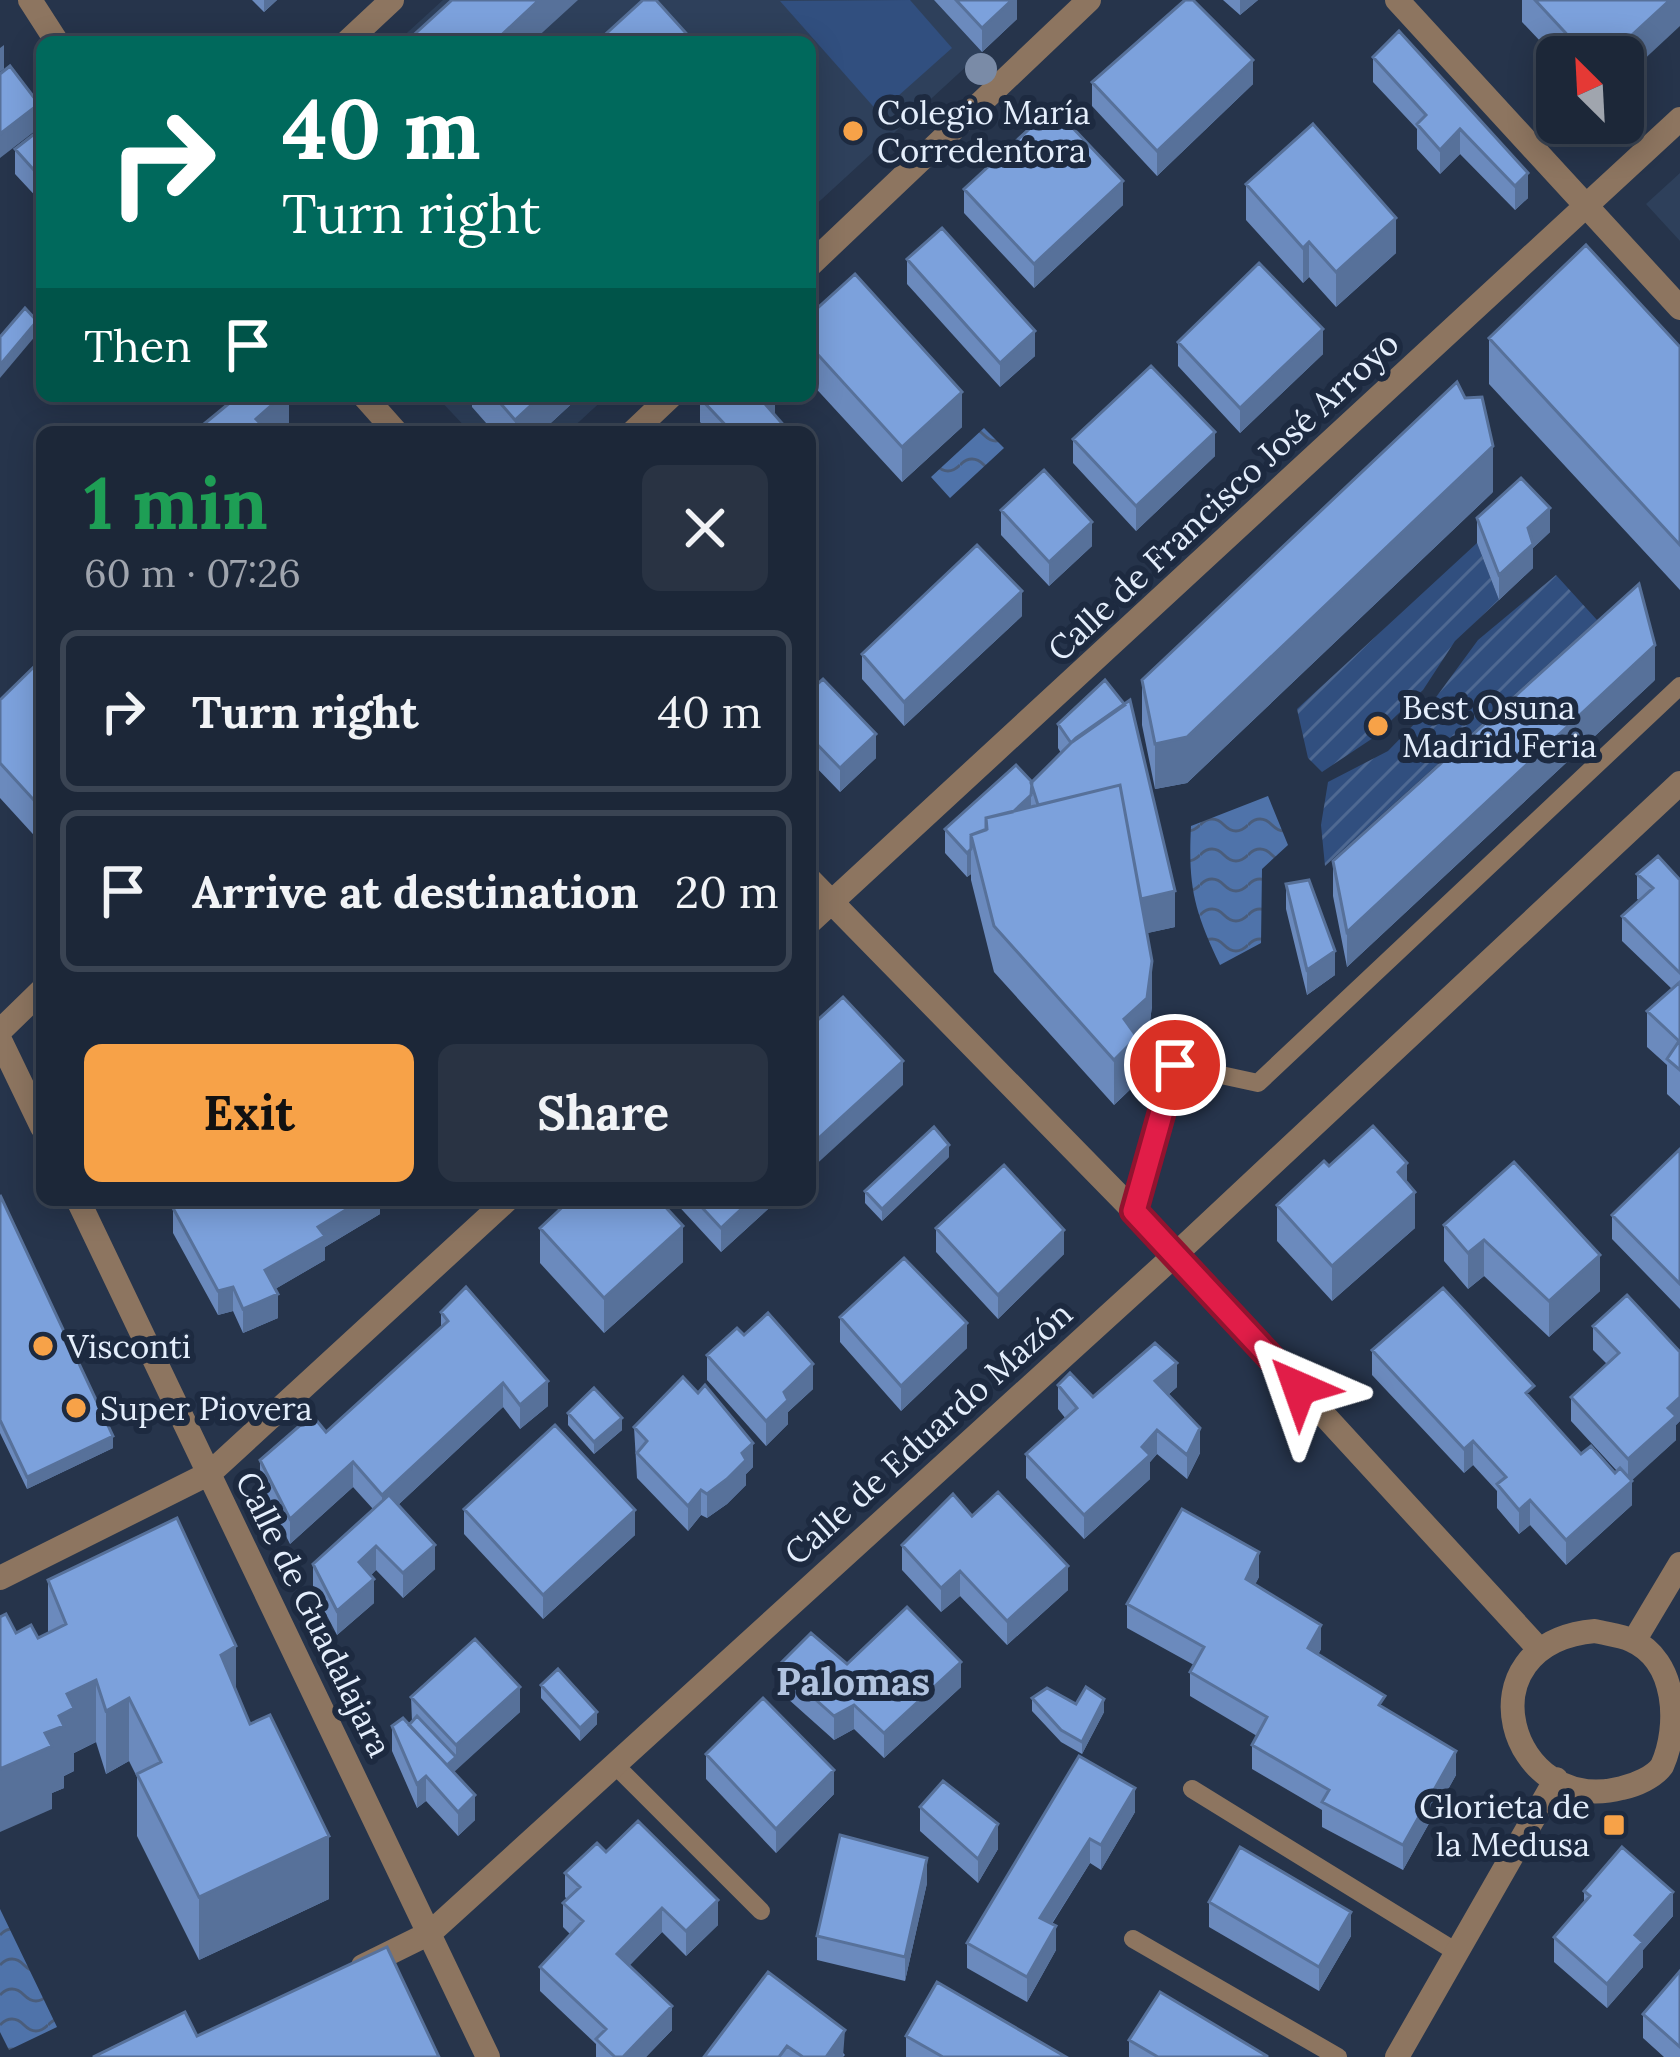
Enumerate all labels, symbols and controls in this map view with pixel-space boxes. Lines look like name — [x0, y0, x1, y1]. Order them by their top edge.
north arrow — [1536, 36, 1644, 144]
map controls — [1536, 36, 1644, 144]
text: 40 m — [282, 74, 481, 182]
icon: right — [84, 84, 240, 240]
place label: Colegio María Corredentora — [877, 91, 1090, 171]
marker: Colegio María Corredentora — [840, 118, 866, 144]
text: Turn right — [282, 179, 541, 248]
icon: arrive — [215, 312, 281, 378]
text: Then — [84, 317, 191, 374]
street label: Calle de Francisco José Arroyo — [1039, 322, 1407, 670]
text: 1 min — [84, 457, 268, 549]
button: close — [642, 465, 768, 591]
text: 60 m · 07:26 — [84, 548, 301, 598]
icon: right — [90, 678, 156, 744]
text: Turn right — [192, 683, 419, 740]
text: 40 m — [658, 683, 762, 740]
place label: Best Osuna Madrid Feria — [1402, 686, 1597, 766]
marker: Best Osuna Madrid Feria — [1365, 713, 1391, 739]
icon: arrive — [90, 858, 156, 924]
text: Arrive at destination — [192, 863, 639, 920]
text: 20 m — [675, 863, 779, 920]
pin — [1124, 1014, 1226, 1116]
icon: arrive — [1142, 1032, 1208, 1098]
button: Exit — [84, 1044, 414, 1182]
button: Share — [438, 1044, 768, 1182]
street label: Calle de Eduardo Mazón — [775, 1293, 1081, 1573]
place label: Visconti — [66, 1325, 191, 1367]
position arrow — [1236, 1325, 1362, 1451]
marker: Visconti — [30, 1333, 56, 1359]
place label: Super Piovera — [100, 1387, 313, 1429]
marker: Super Piovera — [63, 1395, 89, 1421]
street label: Calle de Guadalajara — [227, 1464, 401, 1764]
district label: Palomas — [776, 1656, 930, 1706]
place label: Glorieta de la Medusa — [1419, 1785, 1590, 1865]
marker: Glorieta de la Medusa — [1601, 1812, 1627, 1838]

